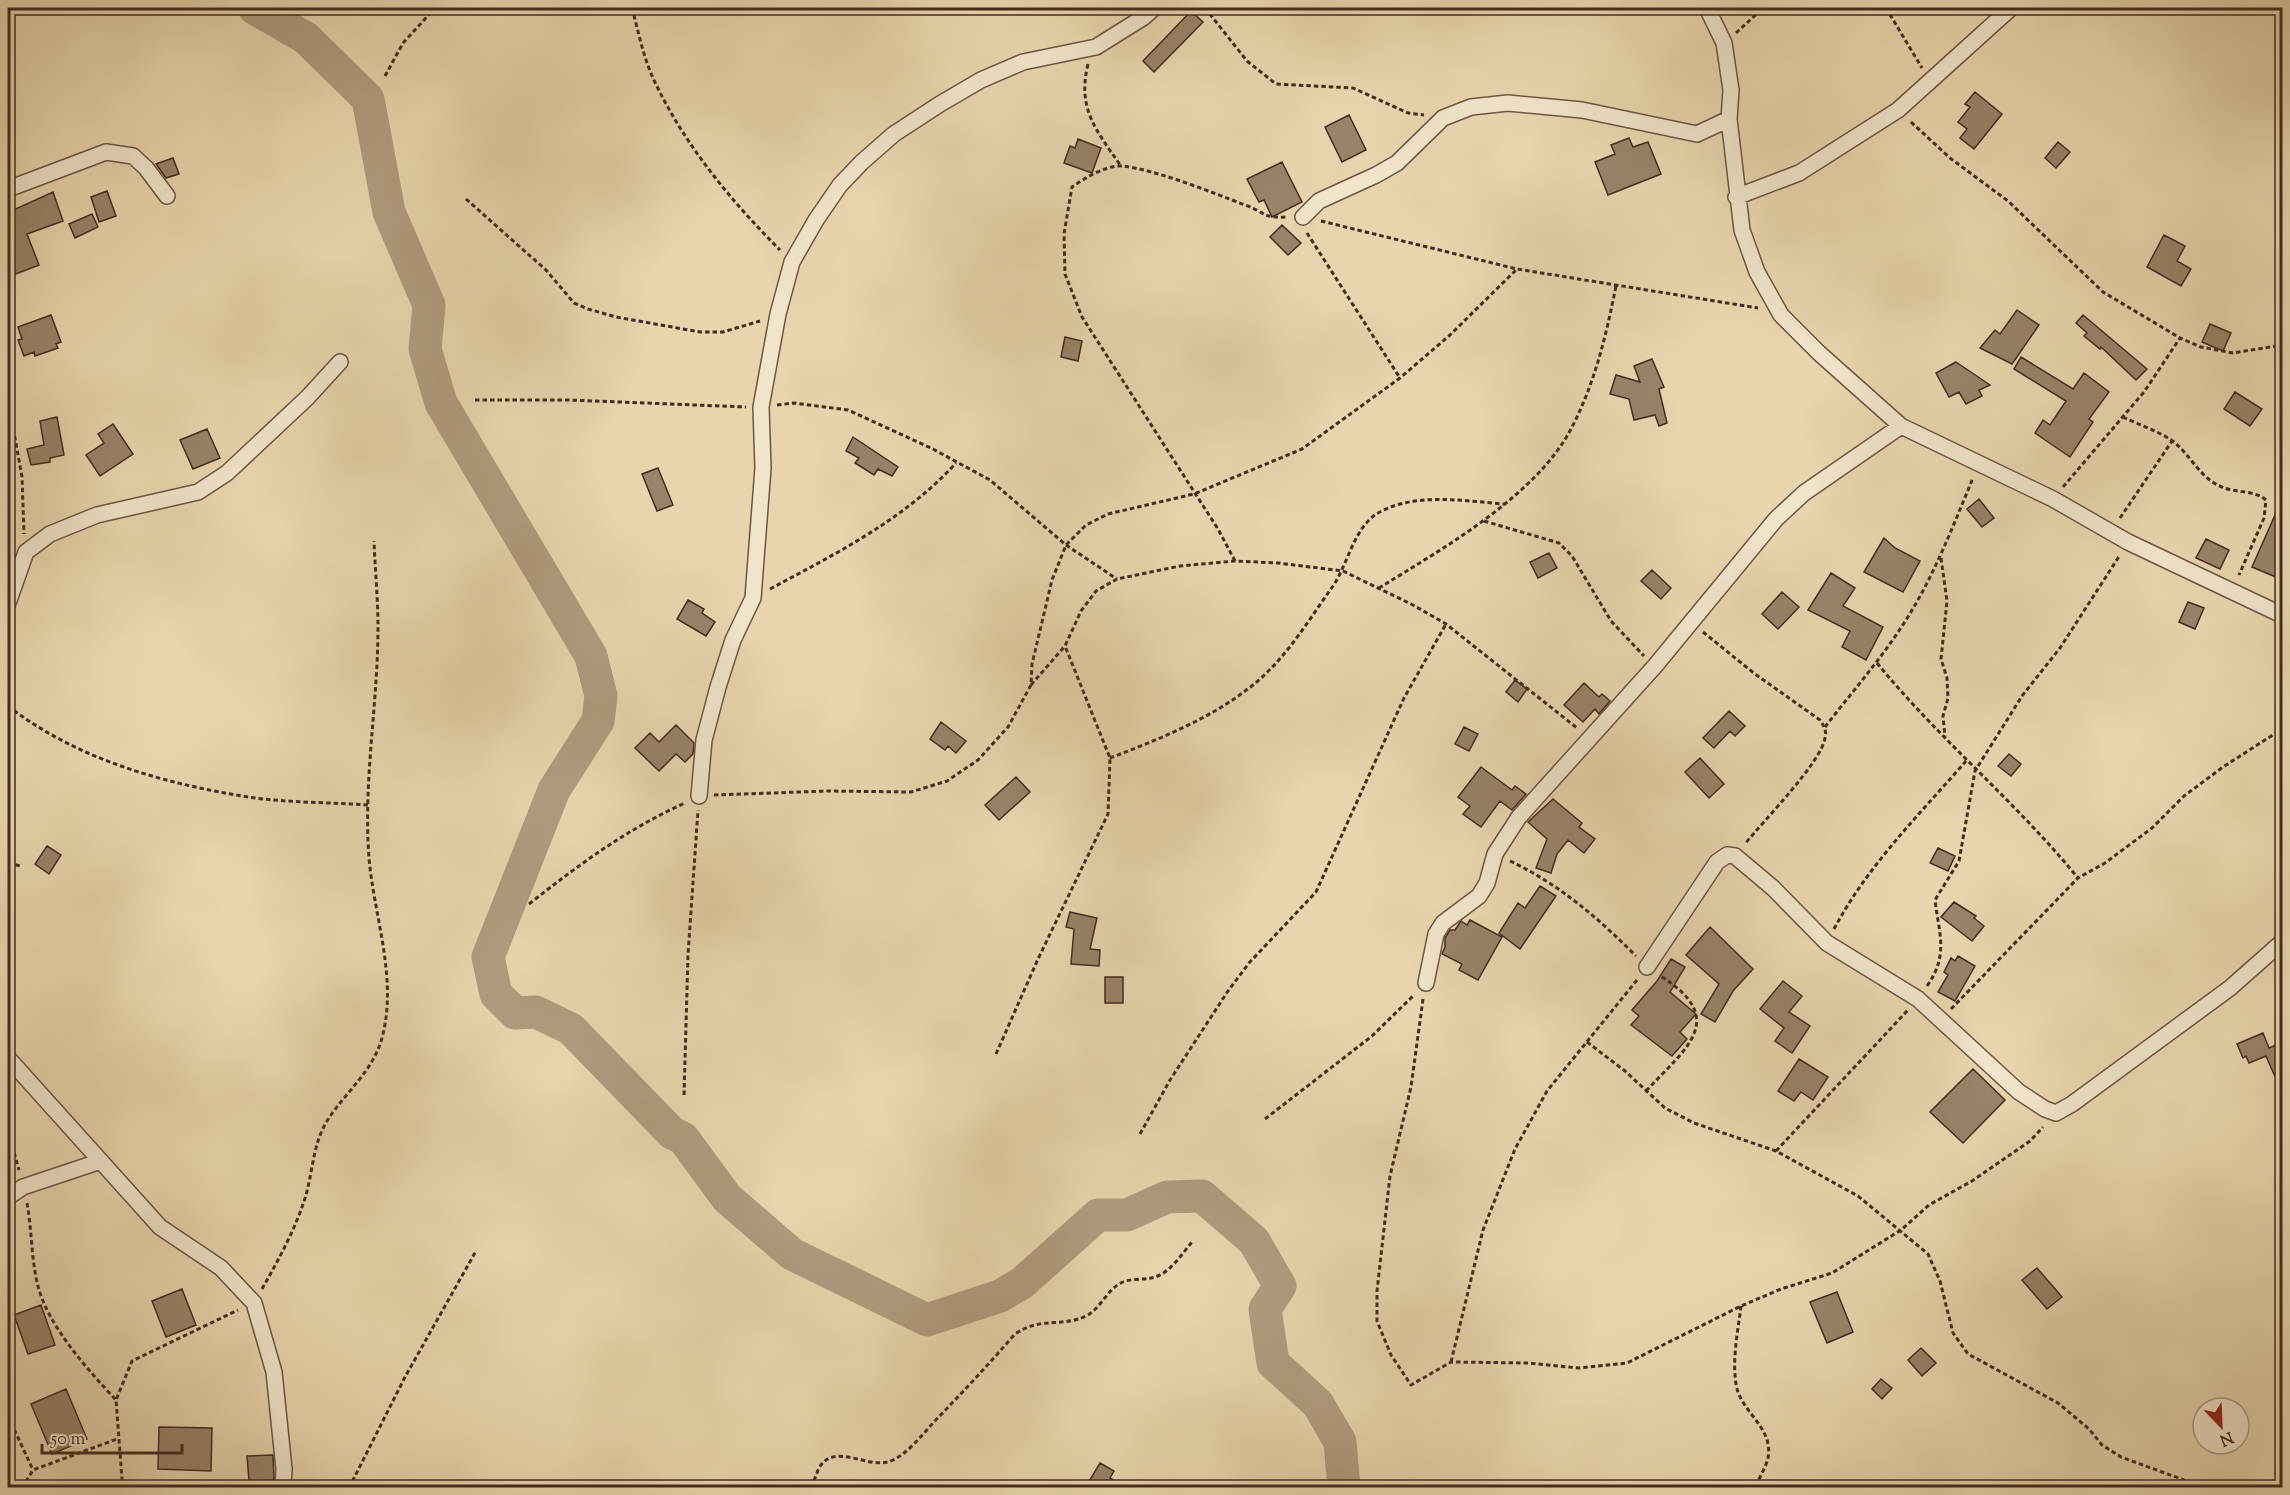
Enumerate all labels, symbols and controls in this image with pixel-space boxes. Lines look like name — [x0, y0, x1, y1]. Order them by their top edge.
north arrow — [2191, 1396, 2251, 1456]
scale bar — [42, 1417, 182, 1455]
text: N — [2215, 1424, 2236, 1451]
text: 50 m — [50, 1427, 86, 1453]

